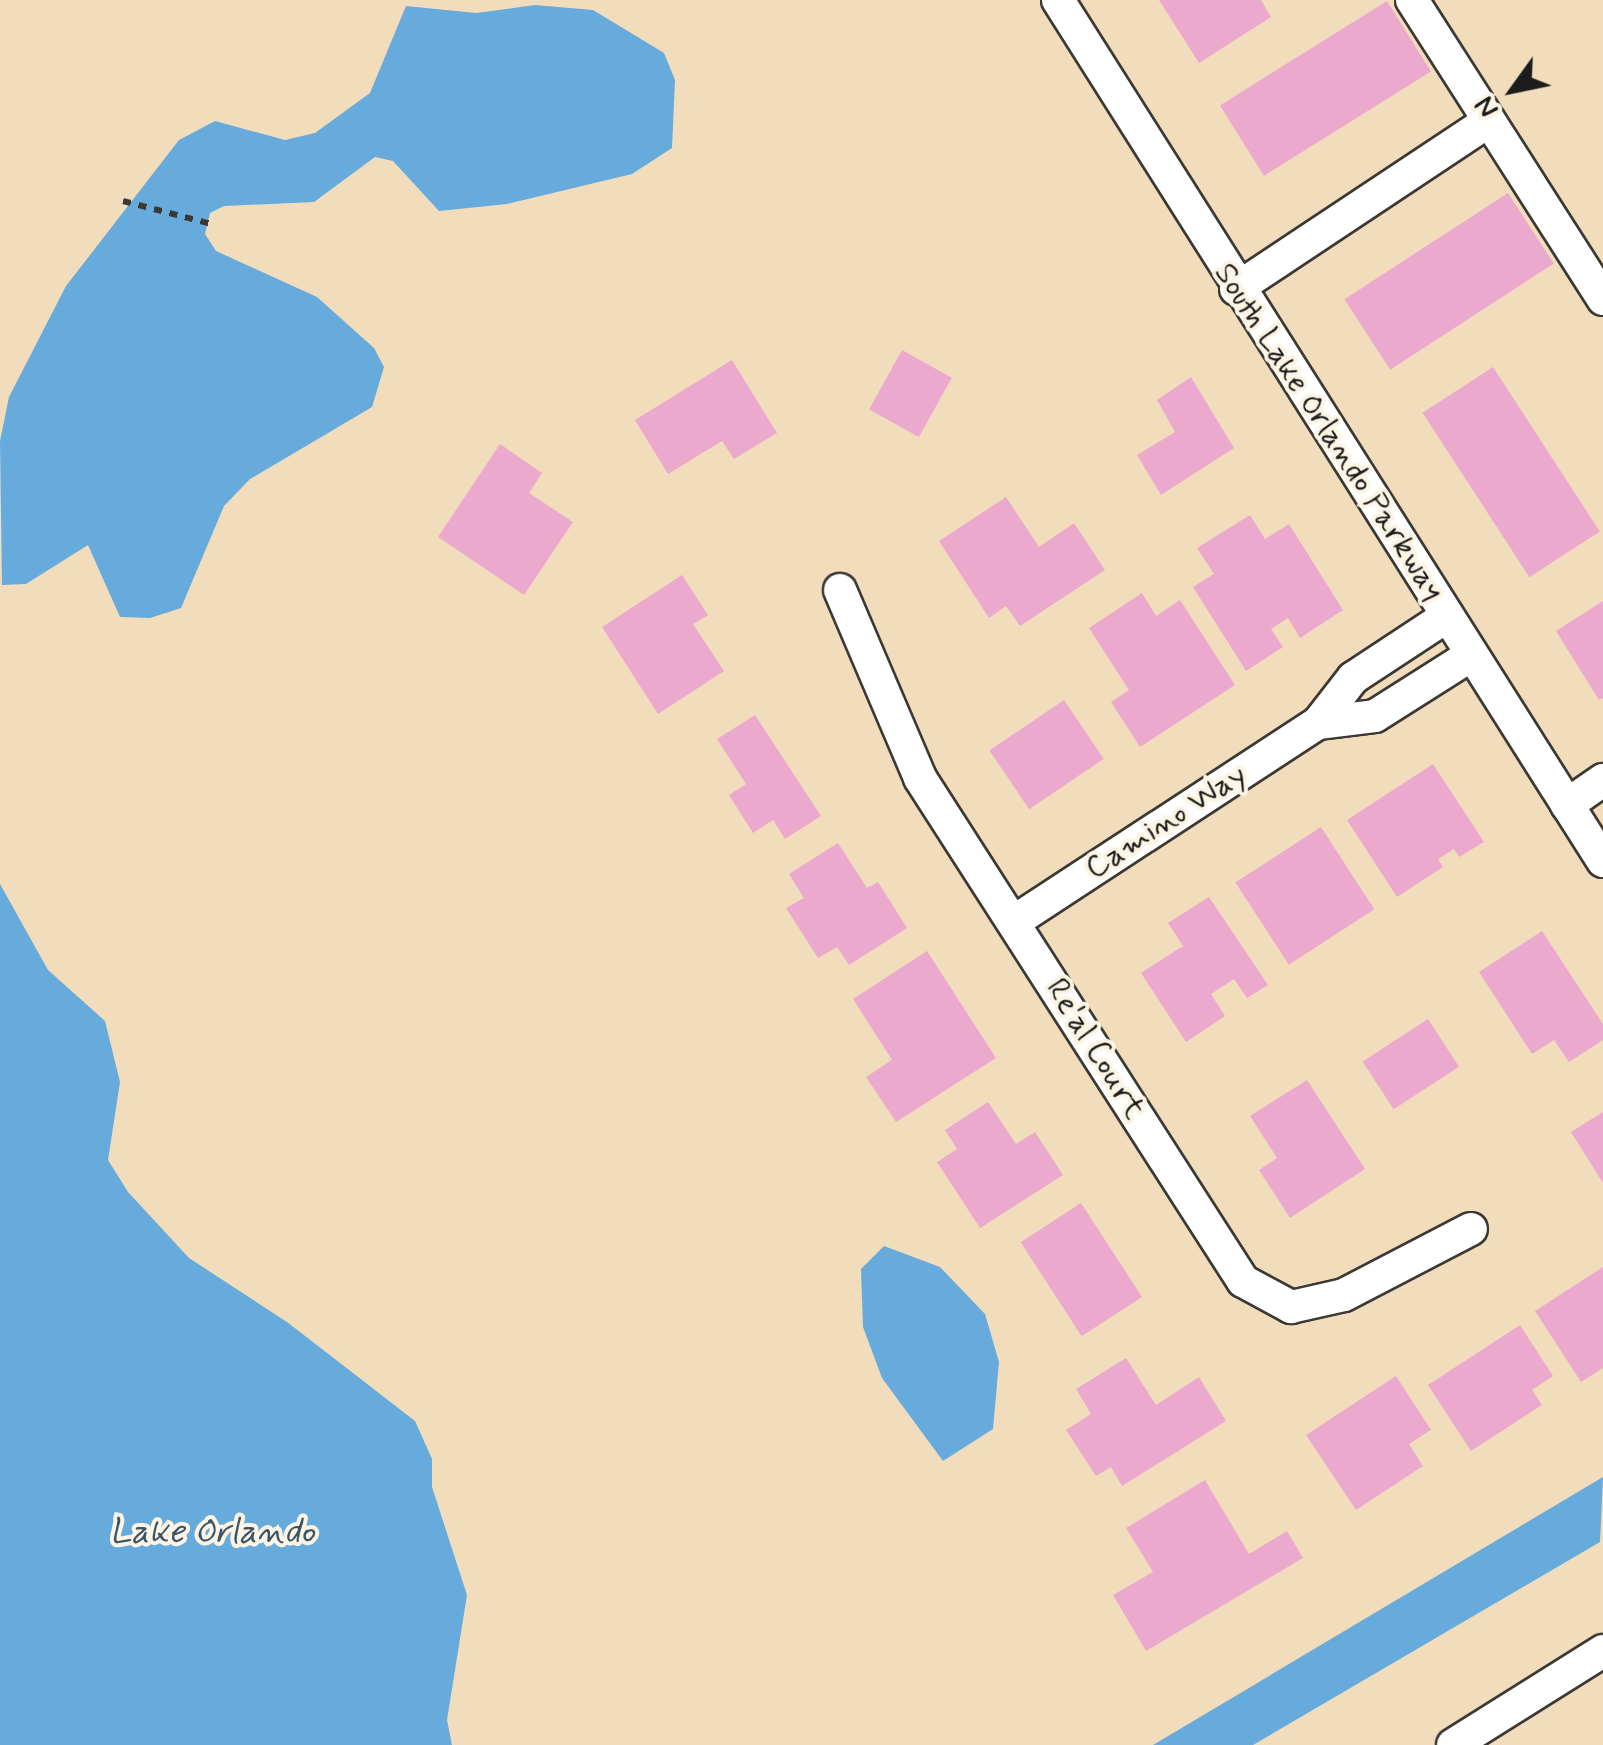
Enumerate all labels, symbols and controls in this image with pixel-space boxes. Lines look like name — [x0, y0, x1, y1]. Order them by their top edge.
north arrow — [1463, 40, 1563, 140]
text: N — [1467, 89, 1508, 125]
street label: South Lake Orlando Parkway — [1206, 257, 1452, 607]
street label: Camino Way — [1078, 756, 1254, 888]
street label: Re'al Court — [1039, 975, 1151, 1123]
water label: Lake Orlando — [109, 1511, 315, 1553]

